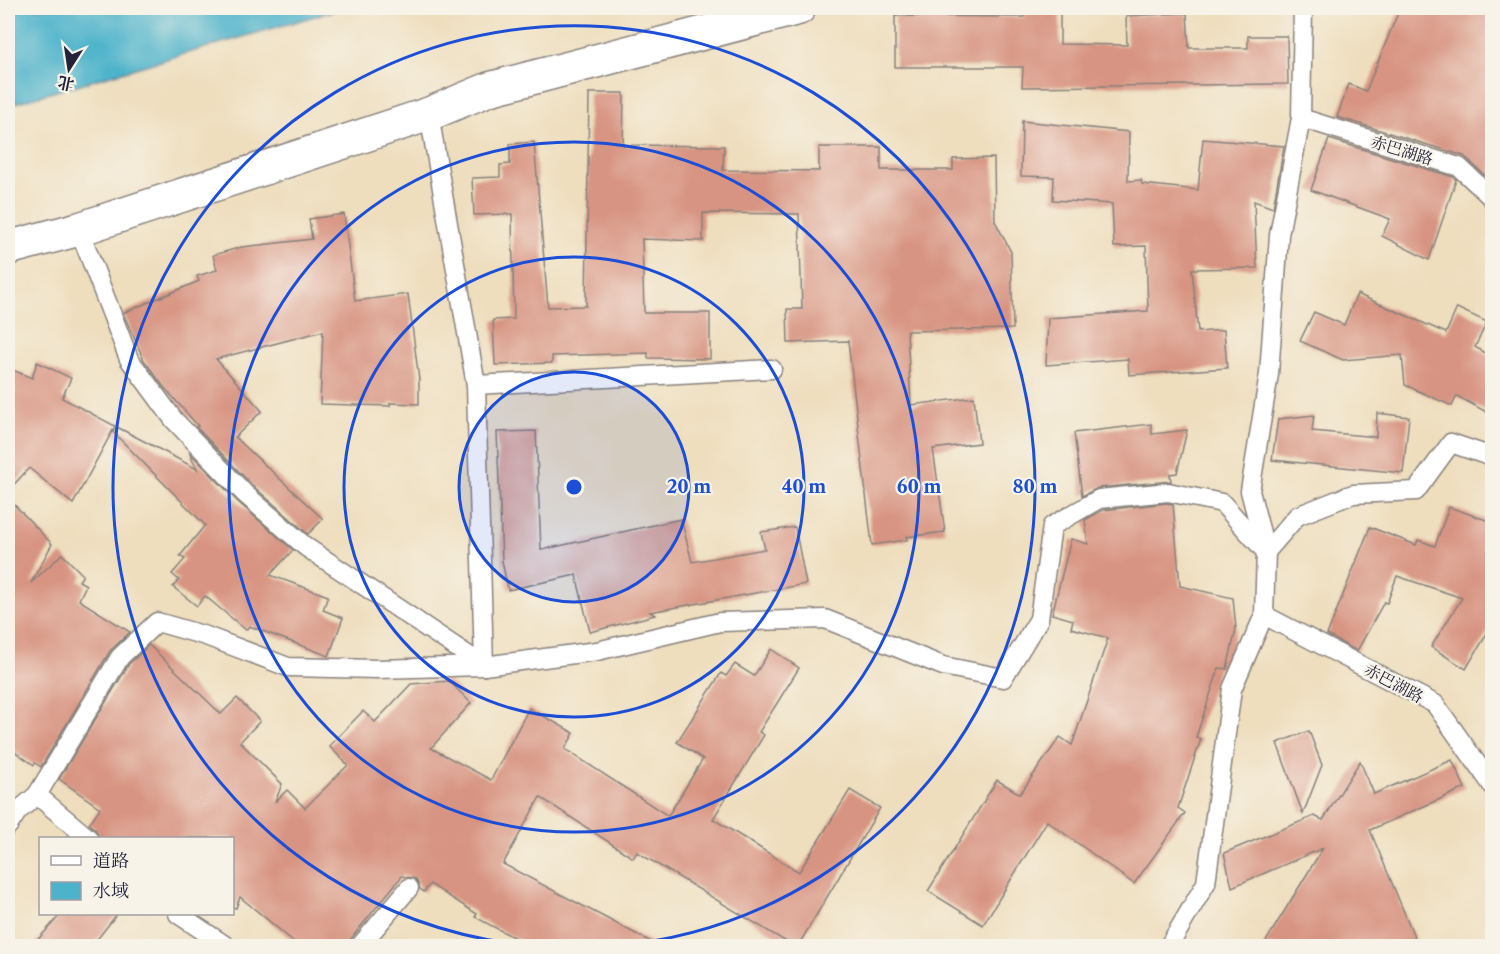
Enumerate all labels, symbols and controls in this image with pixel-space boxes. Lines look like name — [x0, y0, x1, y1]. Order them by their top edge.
north arrow — [39, 39, 99, 99]
text: 北 — [56, 72, 76, 95]
street label: 赤巴湖路 — [1368, 131, 1436, 169]
text: 20 m — [667, 476, 711, 498]
text: 40 m — [782, 476, 826, 498]
text: 60 m — [897, 476, 941, 498]
text: 80 m — [1012, 476, 1058, 498]
centre of rings — [564, 477, 584, 497]
street label: 赤巴湖路 — [1361, 659, 1427, 707]
legend — [39, 837, 234, 915]
text: 道路 — [93, 850, 129, 872]
text: 水域 — [93, 880, 129, 902]

